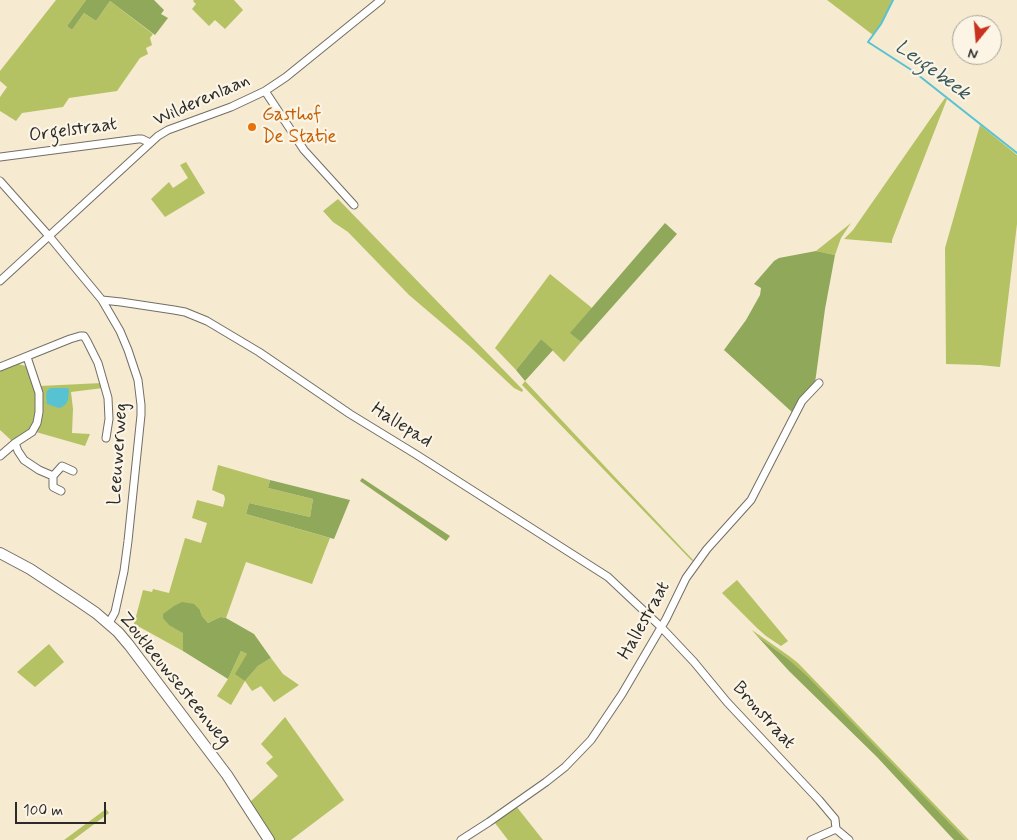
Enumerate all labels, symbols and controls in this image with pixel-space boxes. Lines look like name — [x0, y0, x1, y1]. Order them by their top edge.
north arrow — [952, 15, 1002, 65]
water label: Leugebeek — [890, 36, 974, 106]
text: N — [966, 43, 980, 63]
street label: Wilderenlaan — [150, 70, 254, 132]
place label: Gasthof De Statie — [262, 105, 336, 149]
street label: Orgelstraat — [28, 114, 118, 148]
marker: Gasthof De Statie — [246, 121, 258, 133]
street label: Hallepad — [366, 398, 436, 454]
street label: Leeuwerweg — [104, 402, 134, 506]
street label: Hallestraat — [614, 578, 676, 664]
street label: Zoutleeuwsesteenweg — [113, 608, 235, 752]
street label: Bronstraat — [727, 677, 799, 755]
scale bar — [18, 792, 109, 824]
text: 100 m — [23, 801, 63, 821]

